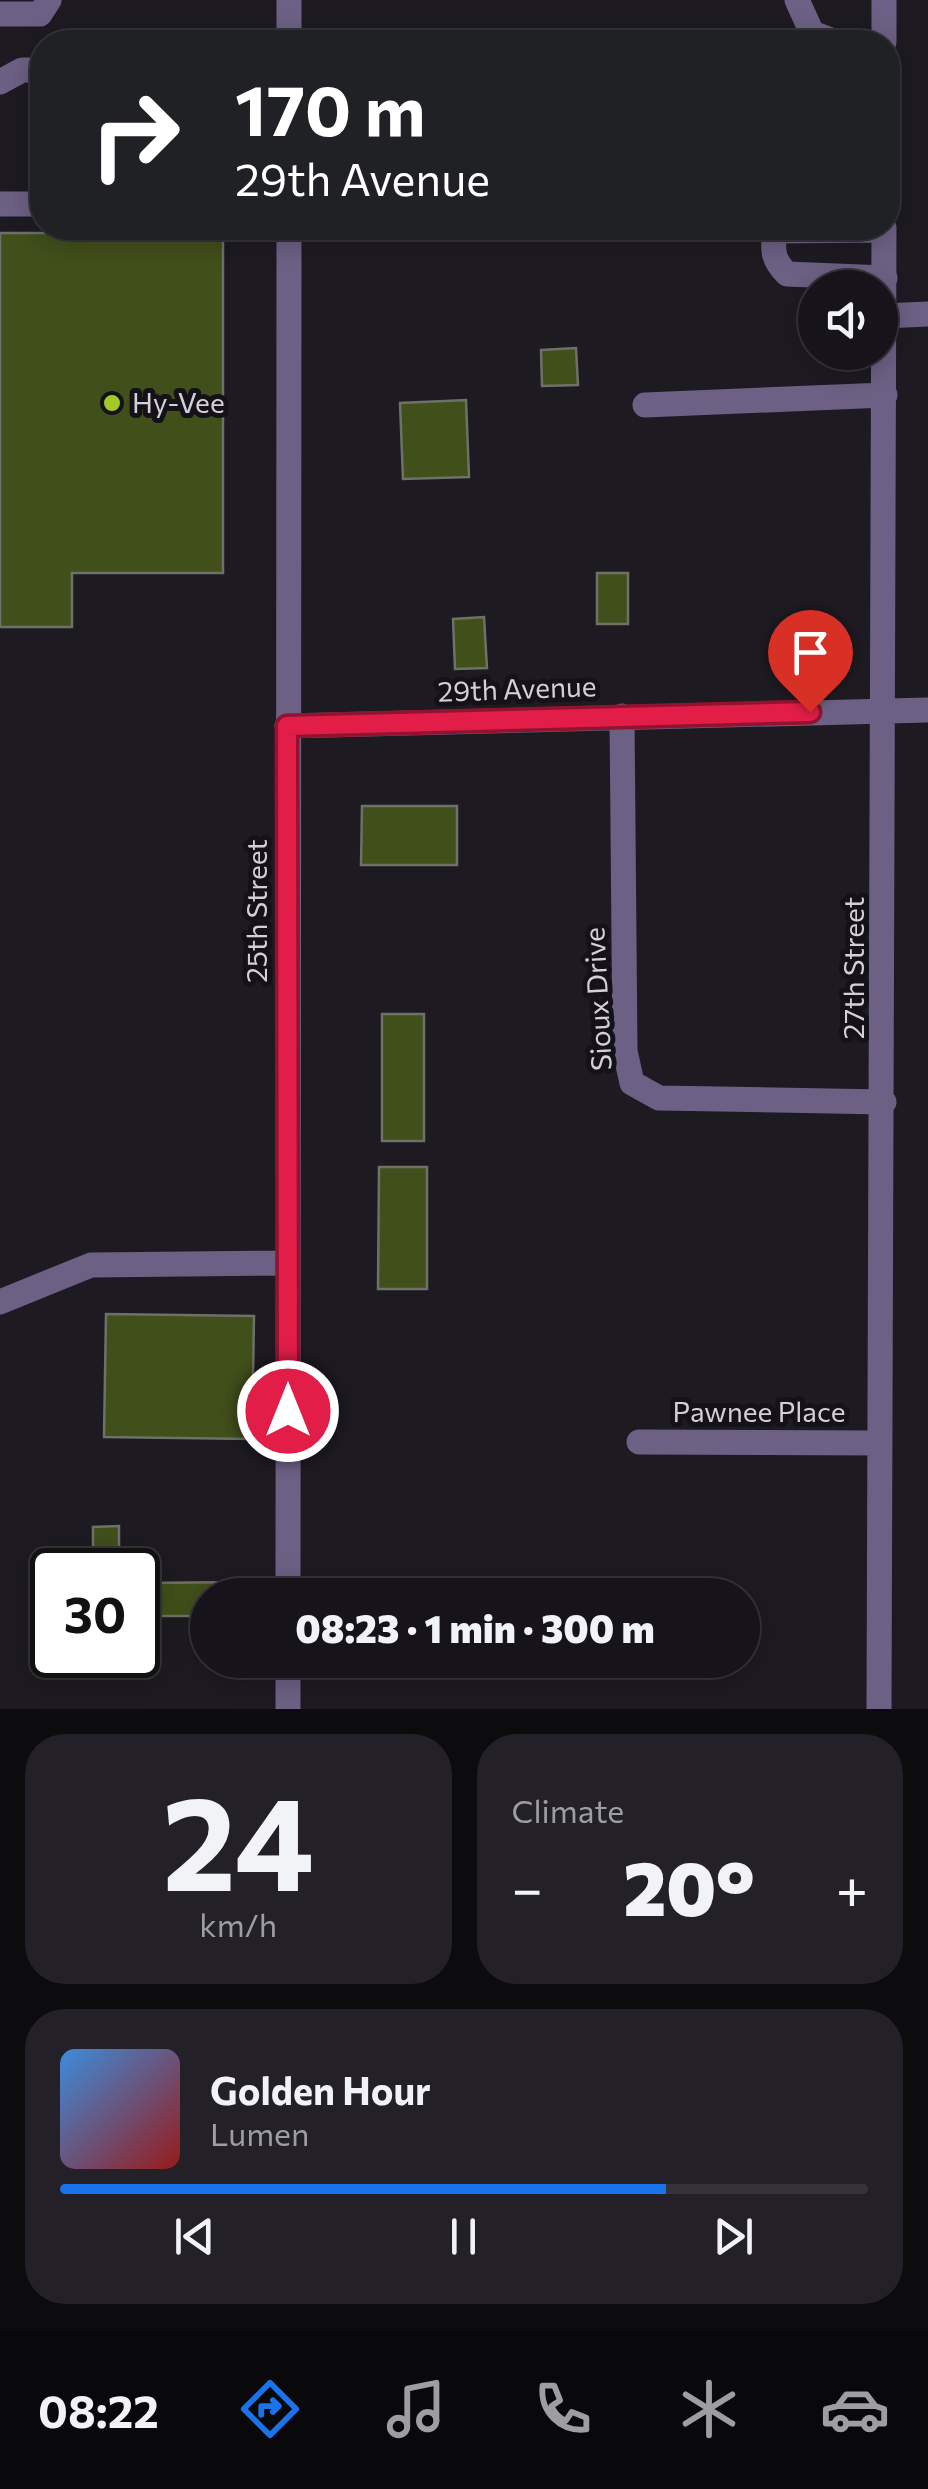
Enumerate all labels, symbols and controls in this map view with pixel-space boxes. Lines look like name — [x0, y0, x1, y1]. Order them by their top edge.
text: 170 m — [235, 65, 426, 150]
icon: right — [70, 70, 200, 200]
text: 29th Avenue — [235, 150, 490, 205]
map controls — [798, 270, 898, 370]
button: sound — [798, 270, 898, 370]
place label: Hy-Vee — [132, 385, 225, 419]
marker: Hy-Vee — [101, 392, 123, 414]
pin — [768, 610, 853, 713]
icon: arrive — [783, 625, 838, 680]
street label: 29th Avenue — [437, 668, 597, 708]
street label: 25th Street — [239, 839, 273, 983]
street label: 27th Street — [836, 897, 870, 1039]
street label: Sioux Drive — [576, 926, 618, 1072]
position arrow — [236, 1359, 340, 1463]
street label: Pawnee Place — [672, 1394, 846, 1428]
speed limit sign: 30 — [30, 1548, 160, 1678]
text: 08:23 · 1 min · 300 m — [295, 1604, 655, 1651]
text: 24 — [162, 1759, 314, 1918]
text: Climate — [512, 1790, 624, 1830]
text: 20° — [623, 1840, 755, 1931]
text: − — [512, 1853, 543, 1920]
text: + — [836, 1853, 868, 1920]
text: km/h — [199, 1904, 277, 1944]
text: Golden Hour — [210, 2066, 431, 2113]
text: Lumen — [210, 2113, 309, 2153]
icon: previous — [167, 2209, 222, 2264]
icon: pause — [436, 2209, 491, 2264]
icon: next — [706, 2209, 761, 2264]
icon: directions — [235, 2374, 305, 2444]
icon: music — [381, 2374, 451, 2444]
icon: phone — [528, 2374, 598, 2444]
icon: climate — [674, 2374, 744, 2444]
icon: car — [820, 2374, 890, 2444]
text: 08:22 — [38, 2382, 159, 2437]

